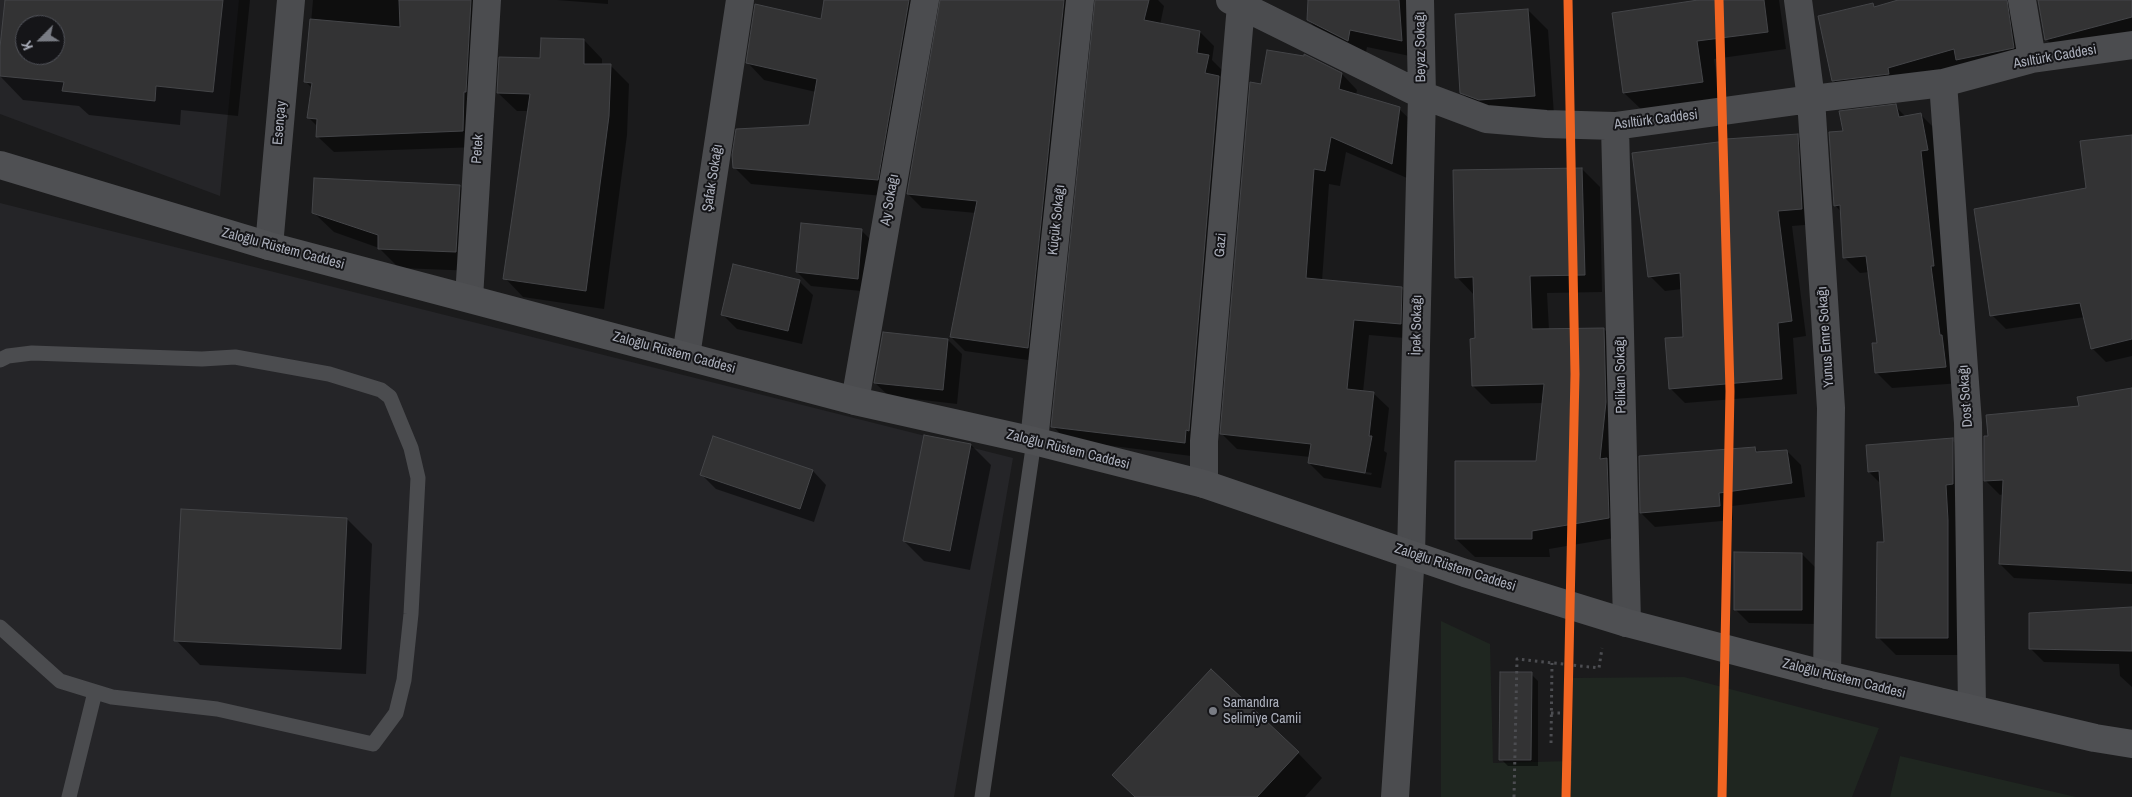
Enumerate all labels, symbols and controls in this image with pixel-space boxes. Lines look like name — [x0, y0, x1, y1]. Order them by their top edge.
street label: Beyaz Sokağı — [1412, 11, 1430, 83]
north arrow — [15, 15, 65, 65]
text: K — [17, 38, 37, 53]
street label: Asıltürk Caddesi — [2012, 41, 2098, 73]
street label: Esençay — [270, 100, 290, 146]
street label: Asıltürk Caddesi — [1613, 107, 1699, 133]
street label: Petek — [469, 134, 487, 164]
street label: Şafak Sokağı — [699, 143, 727, 213]
street label: Ay Sokağı — [877, 173, 903, 227]
street label: Küçük Sokağı — [1045, 184, 1069, 256]
street label: Zaloğlu Rüstem Caddesi — [220, 225, 346, 273]
street label: Gazi — [1212, 232, 1230, 258]
street label: Yunus Emre Sokağı — [1814, 286, 1838, 388]
street label: İpek Sokağı — [1408, 295, 1426, 355]
street label: Zaloğlu Rüstem Caddesi — [611, 329, 737, 377]
street label: Pelikan Sokağı — [1612, 336, 1630, 414]
street label: Dost Sokağı — [1955, 364, 1977, 428]
street label: Zaloğlu Rüstem Caddesi — [1005, 427, 1131, 473]
street label: Zaloğlu Rüstem Caddesi — [1392, 540, 1518, 596]
street label: Zaloğlu Rüstem Caddesi — [1781, 656, 1907, 702]
place label: Samandıra Selimiye Camii — [1223, 695, 1301, 728]
marker: Samandıra Selimiye Camii — [1207, 705, 1219, 717]

